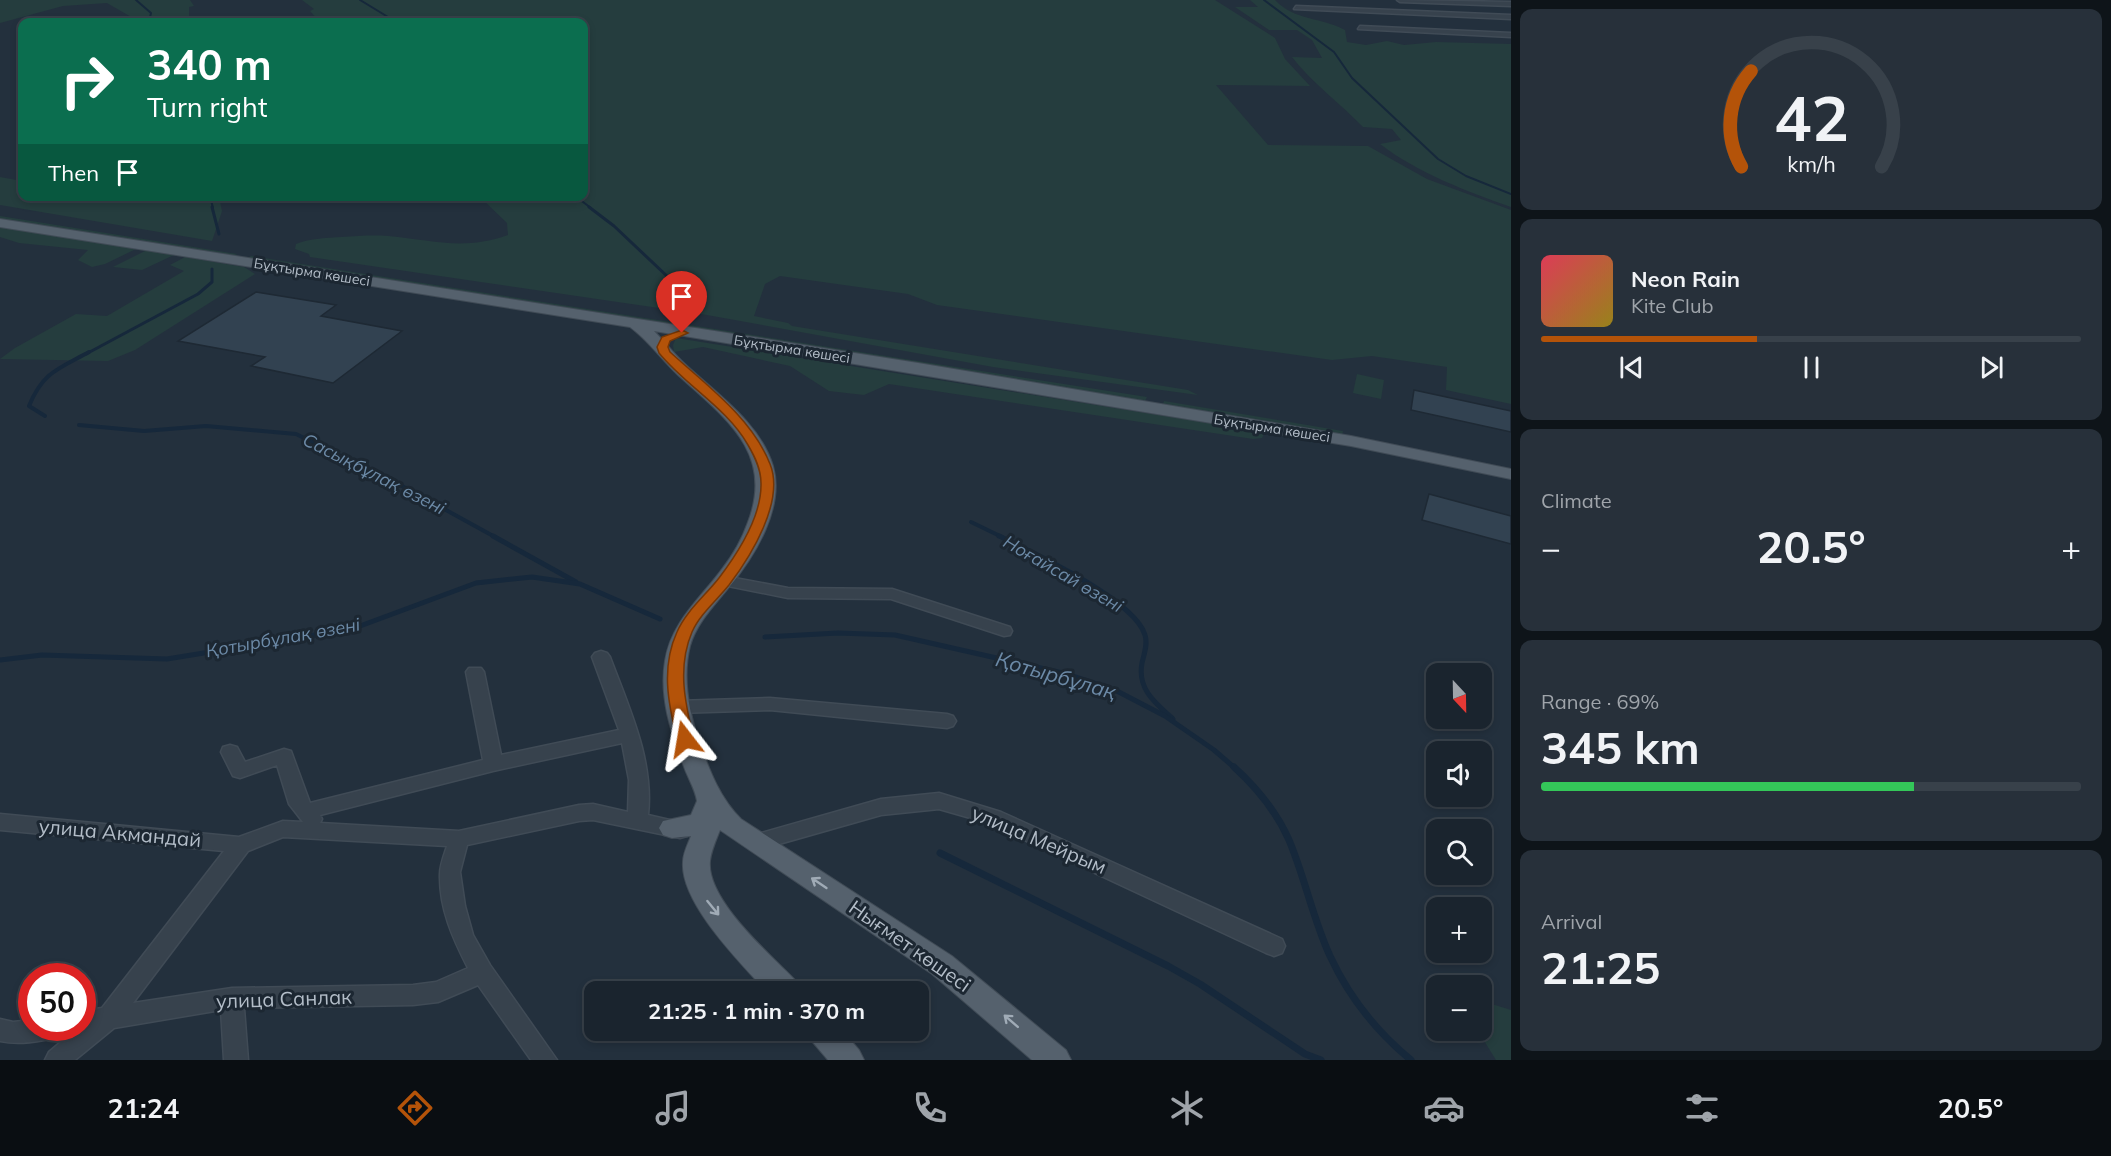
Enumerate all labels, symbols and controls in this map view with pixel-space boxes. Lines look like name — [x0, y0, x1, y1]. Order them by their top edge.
text: 340 m — [147, 38, 272, 91]
icon: right — [48, 42, 126, 120]
text: 42 — [1774, 78, 1848, 157]
text: Turn right — [147, 90, 267, 124]
text: km/h — [1787, 150, 1835, 177]
icon: arrive — [111, 156, 144, 189]
text: Then — [48, 159, 99, 187]
street label: Бұқтырма көшесі — [253, 254, 371, 290]
text: Neon Rain — [1631, 265, 1740, 293]
pin — [656, 271, 707, 333]
icon: arrive — [665, 280, 698, 313]
text: Kite Club — [1631, 293, 1713, 318]
street label: Бұқтырма көшесі — [733, 331, 851, 367]
icon: previous — [1615, 351, 1648, 384]
icon: pause — [1795, 351, 1828, 384]
icon: next — [1975, 351, 2008, 384]
street label: Бұқтырма көшесі — [1213, 410, 1331, 446]
water label: Сасықбұлақ өзені — [299, 428, 450, 520]
text: Climate — [1541, 488, 1612, 513]
text: 20.5° — [1756, 518, 1866, 574]
text: − — [1541, 527, 1561, 568]
text: + — [2061, 527, 2081, 568]
water label: Ноғайсай өзені — [999, 530, 1128, 617]
water label: Қотырбұлақ өзені — [204, 613, 362, 662]
water label: Қотырбұлақ — [993, 645, 1120, 705]
north arrow — [1426, 663, 1492, 729]
map controls — [1426, 663, 1492, 1041]
text: Range · 69% — [1541, 689, 1659, 714]
position arrow — [653, 707, 717, 771]
text: 345 km — [1541, 719, 1700, 775]
button: sound — [1426, 741, 1492, 807]
street label: улица Мейрым — [968, 800, 1110, 879]
street label: улица Акмандай — [38, 813, 202, 852]
button: search — [1426, 819, 1492, 885]
one-way arrow — [811, 877, 828, 889]
street label: Нығмет көшесі — [844, 894, 976, 997]
button: + — [1426, 897, 1492, 963]
one-way arrow — [706, 900, 720, 915]
text: Arrival — [1541, 909, 1602, 934]
text: 21:25 — [1541, 939, 1660, 995]
speed limit sign: 50 — [18, 963, 96, 1041]
button: − — [1426, 975, 1492, 1041]
street label: улица Санлак — [216, 984, 353, 1013]
text: 21:25 · 1 min · 370 m — [648, 997, 865, 1025]
one-way arrow — [1003, 1015, 1019, 1028]
icon: directions — [394, 1087, 436, 1129]
icon: music — [652, 1087, 694, 1129]
icon: phone — [909, 1087, 951, 1129]
icon: climate — [1166, 1087, 1208, 1129]
icon: car — [1423, 1087, 1465, 1129]
icon: filters — [1681, 1087, 1723, 1129]
text: 21:24 — [108, 1091, 179, 1125]
text: 20.5° — [1938, 1091, 2003, 1125]

